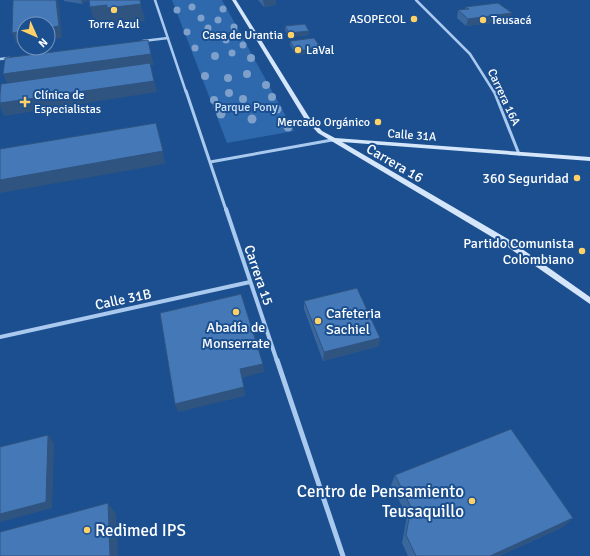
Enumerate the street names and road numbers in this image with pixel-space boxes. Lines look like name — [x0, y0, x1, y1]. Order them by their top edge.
street label: Carrera 16A — [484, 66, 524, 129]
street label: Calle 31A — [387, 126, 438, 145]
street label: Carrera 16 — [363, 140, 426, 187]
street label: Carrera 15 — [240, 243, 277, 308]
street label: Calle 31B — [93, 285, 153, 314]

